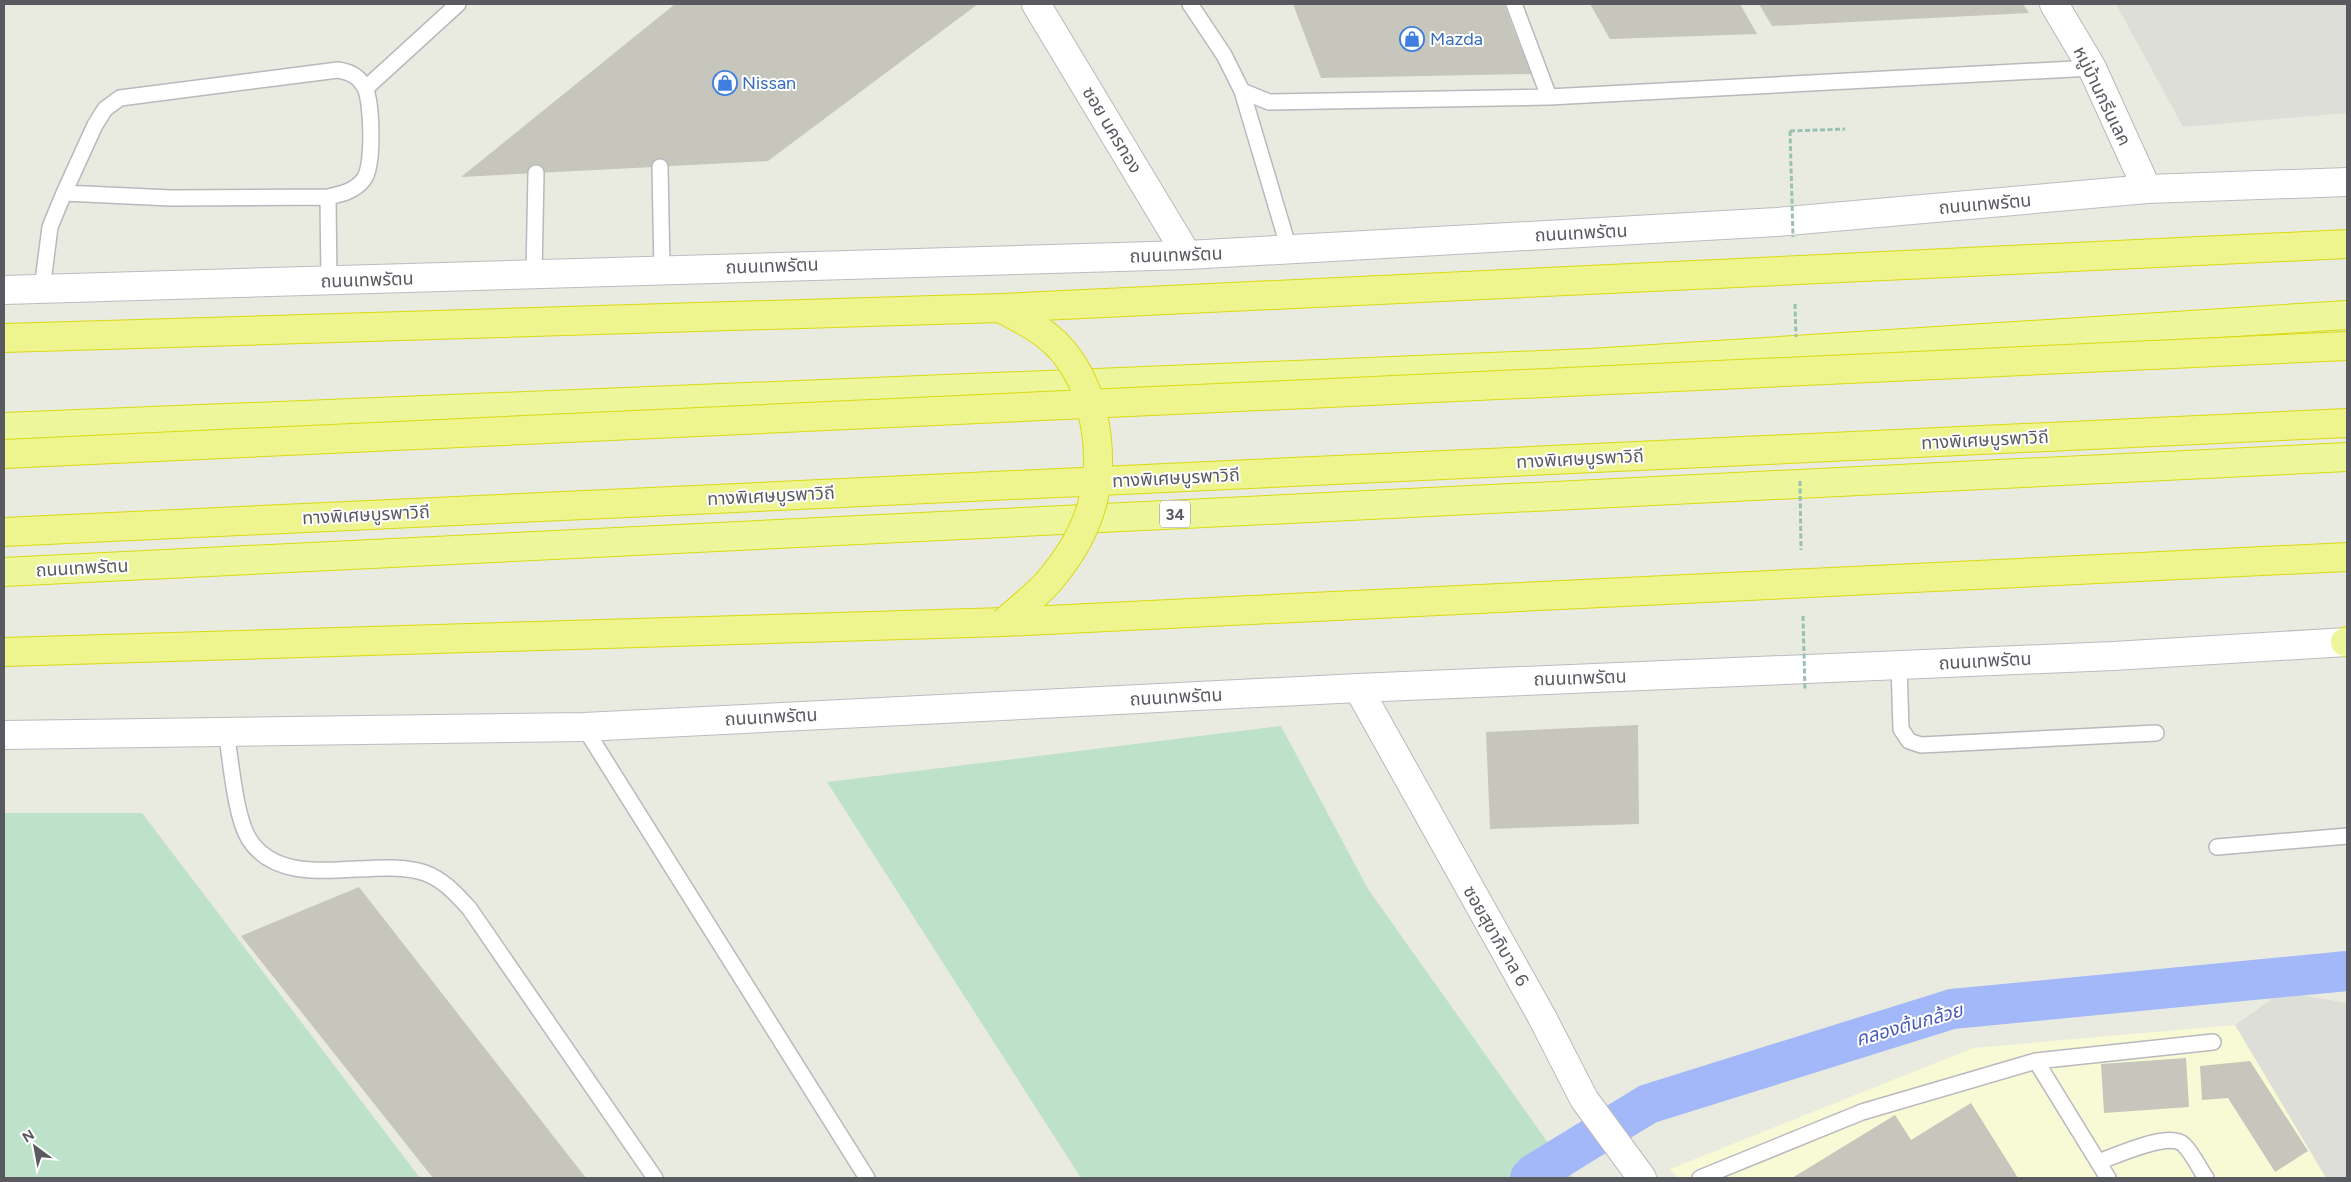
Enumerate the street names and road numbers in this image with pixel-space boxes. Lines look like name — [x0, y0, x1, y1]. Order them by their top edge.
street label: หมู่บ้านกรีนเลค — [2068, 43, 2136, 150]
street label: ซอย นครทอง — [1078, 83, 1146, 177]
street label: ถนนเทพรัตน — [1938, 189, 2032, 219]
street label: ถนนเทพรัตน — [1534, 220, 1628, 246]
street label: ถนนเทพรัตน — [1129, 242, 1223, 268]
street label: ถนนเทพรัตน — [725, 253, 819, 279]
street label: ถนนเทพรัตน — [320, 267, 414, 293]
street label: ทางพิเศษบูรพาวิถี — [1921, 426, 2049, 455]
street label: ทางพิเศษบูรพาวิถี — [1516, 445, 1644, 474]
street label: ทางพิเศษบูรพาวิถี — [1112, 464, 1240, 493]
street label: ทางพิเศษบูรพาวิถี — [707, 482, 835, 511]
road number: 34 — [1160, 500, 1190, 528]
street label: ทางพิเศษบูรพาวิถี — [302, 501, 430, 530]
street label: ถนนเทพรัตน — [35, 555, 129, 581]
street label: ถนนเทพรัตน — [1938, 648, 2032, 674]
street label: ถนนเทพรัตน — [1533, 665, 1627, 691]
street label: ถนนเทพรัตน — [1129, 684, 1223, 710]
street label: ถนนเทพรัตน — [724, 704, 818, 730]
street label: ซอยสุขาภิบาล 6 — [1458, 882, 1534, 990]

